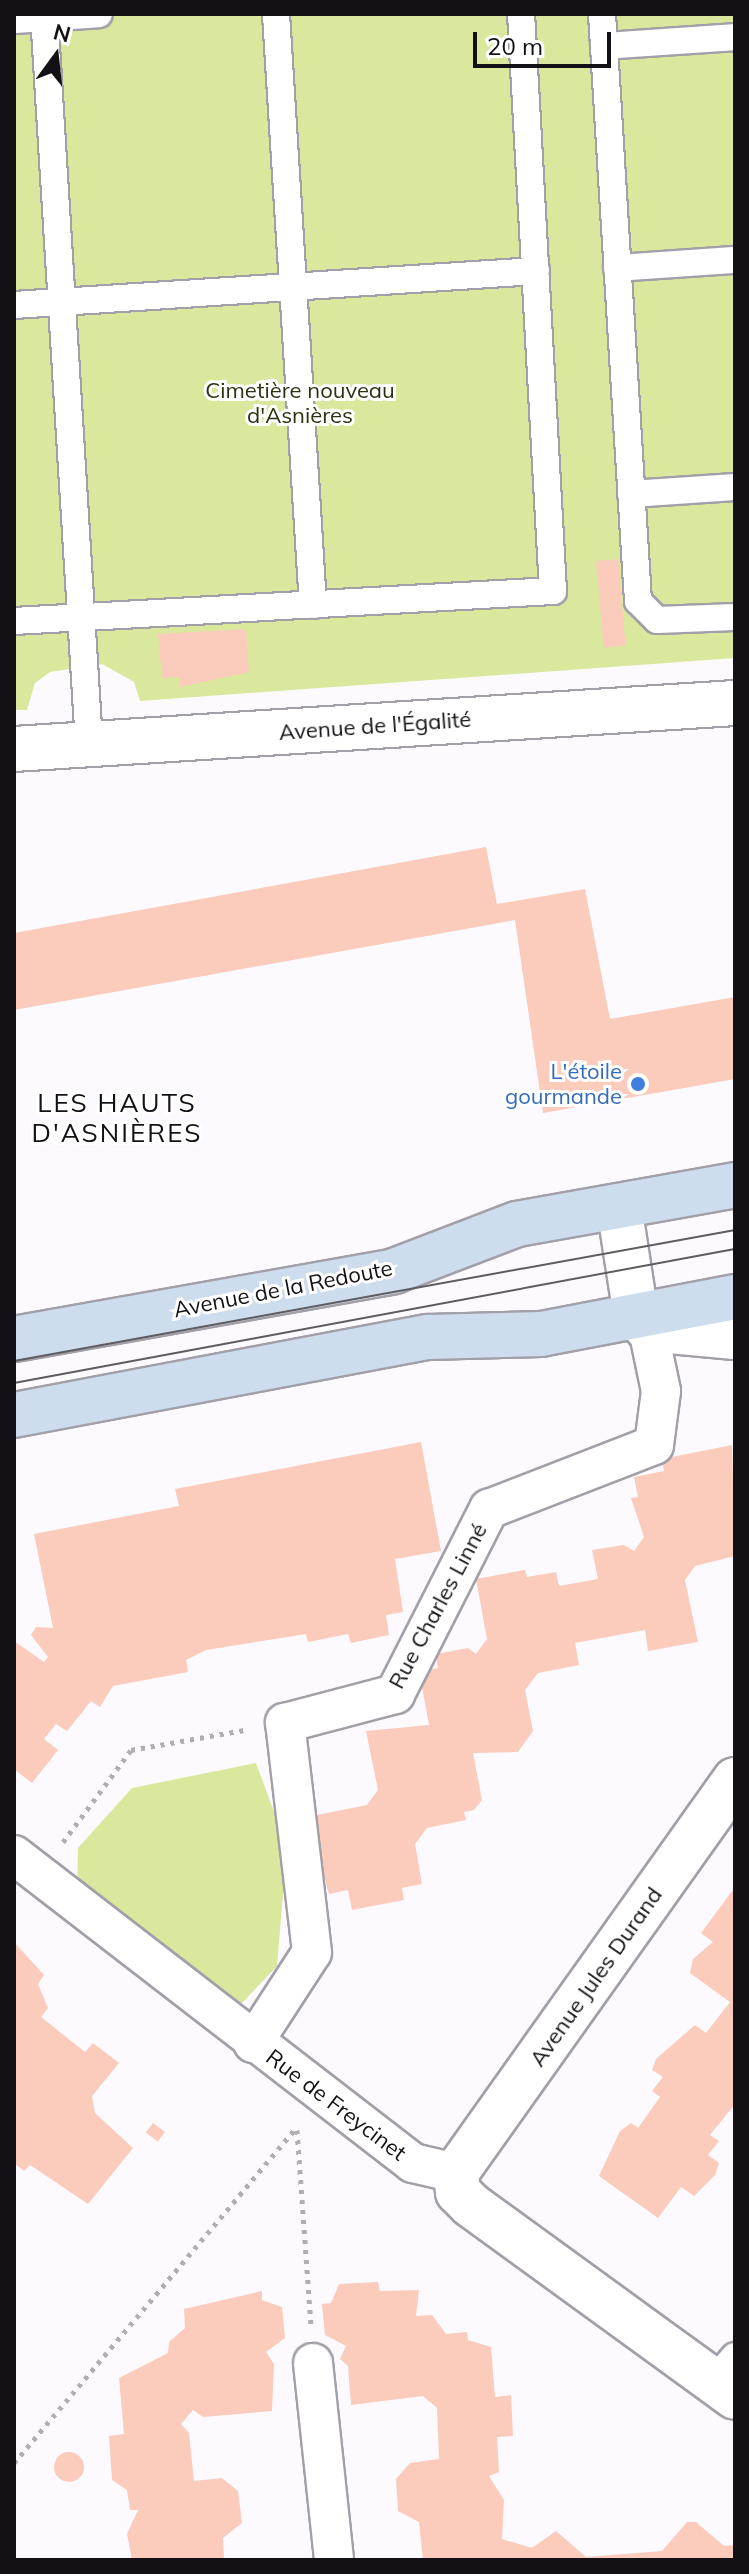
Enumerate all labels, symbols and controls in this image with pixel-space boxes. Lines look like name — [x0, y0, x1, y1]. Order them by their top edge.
north arrow — [16, 16, 96, 96]
scale bar — [477, 16, 615, 66]
text: N — [51, 17, 74, 48]
text: 20 m — [487, 31, 543, 61]
park label: Cimetière nouveau d'Asnières — [205, 377, 395, 428]
street label: Avenue de l'Égalité — [278, 706, 472, 746]
place label: L'étoile gourmande — [505, 1058, 622, 1110]
marker: L'étoile gourmande — [629, 1075, 647, 1093]
district label: LES HAUTS D'ASNIÈRES — [32, 1087, 202, 1148]
street label: Avenue de la Redoute — [171, 1255, 395, 1323]
street label: Rue Charles Linné — [383, 1519, 493, 1693]
street label: Avenue Jules Durand — [524, 1882, 668, 2072]
street label: Rue de Freycinet — [261, 2044, 411, 2166]

